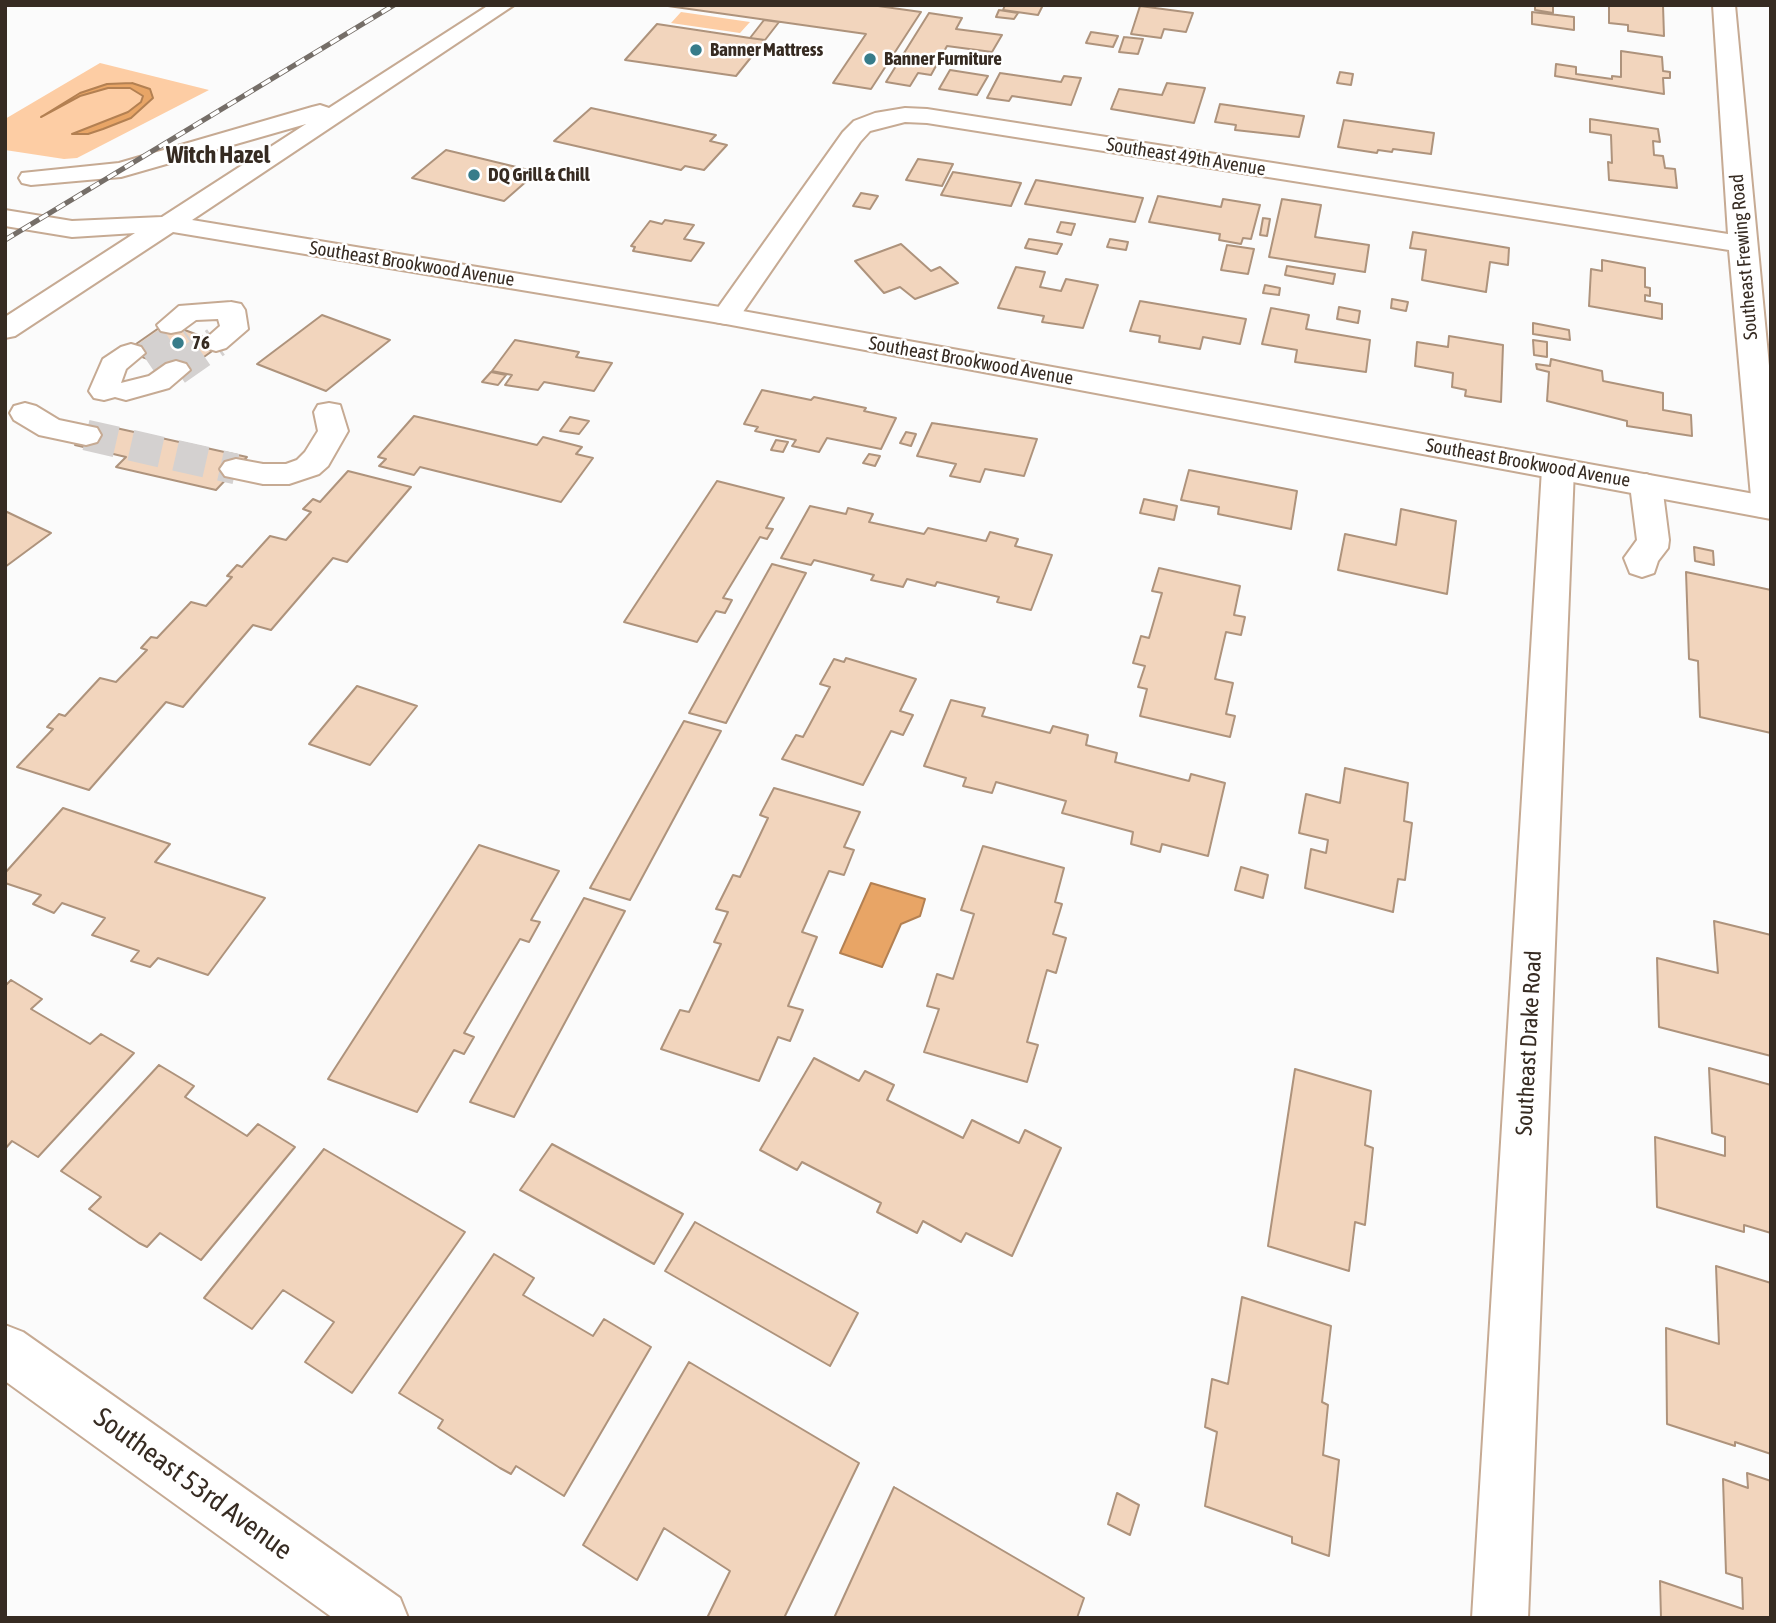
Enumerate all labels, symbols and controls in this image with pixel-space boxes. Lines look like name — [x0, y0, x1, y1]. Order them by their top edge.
place label: Banner Mattress — [710, 39, 823, 61]
marker: Banner Mattress — [688, 42, 704, 58]
place label: Banner Furniture — [884, 48, 1002, 70]
marker: Banner Furniture — [862, 51, 878, 67]
street label: Southeast 49th Avenue — [1105, 133, 1267, 181]
district label: Witch Hazel — [166, 141, 270, 169]
place label: DQ Grill & Chill — [488, 164, 590, 186]
marker: DQ Grill & Chill — [466, 167, 482, 183]
street label: Southeast Frewing Road — [1725, 173, 1763, 341]
street label: Southeast Brookwood Avenue — [308, 237, 516, 291]
place label: 76 — [192, 332, 210, 354]
street label: Southeast Brookwood Avenue — [867, 332, 1075, 390]
marker: 76 — [170, 335, 186, 351]
street label: Southeast Brookwood Avenue — [1424, 434, 1632, 492]
street label: Southeast Drake Road — [1510, 950, 1548, 1136]
street label: Southeast 53rd Avenue — [87, 1401, 299, 1567]

